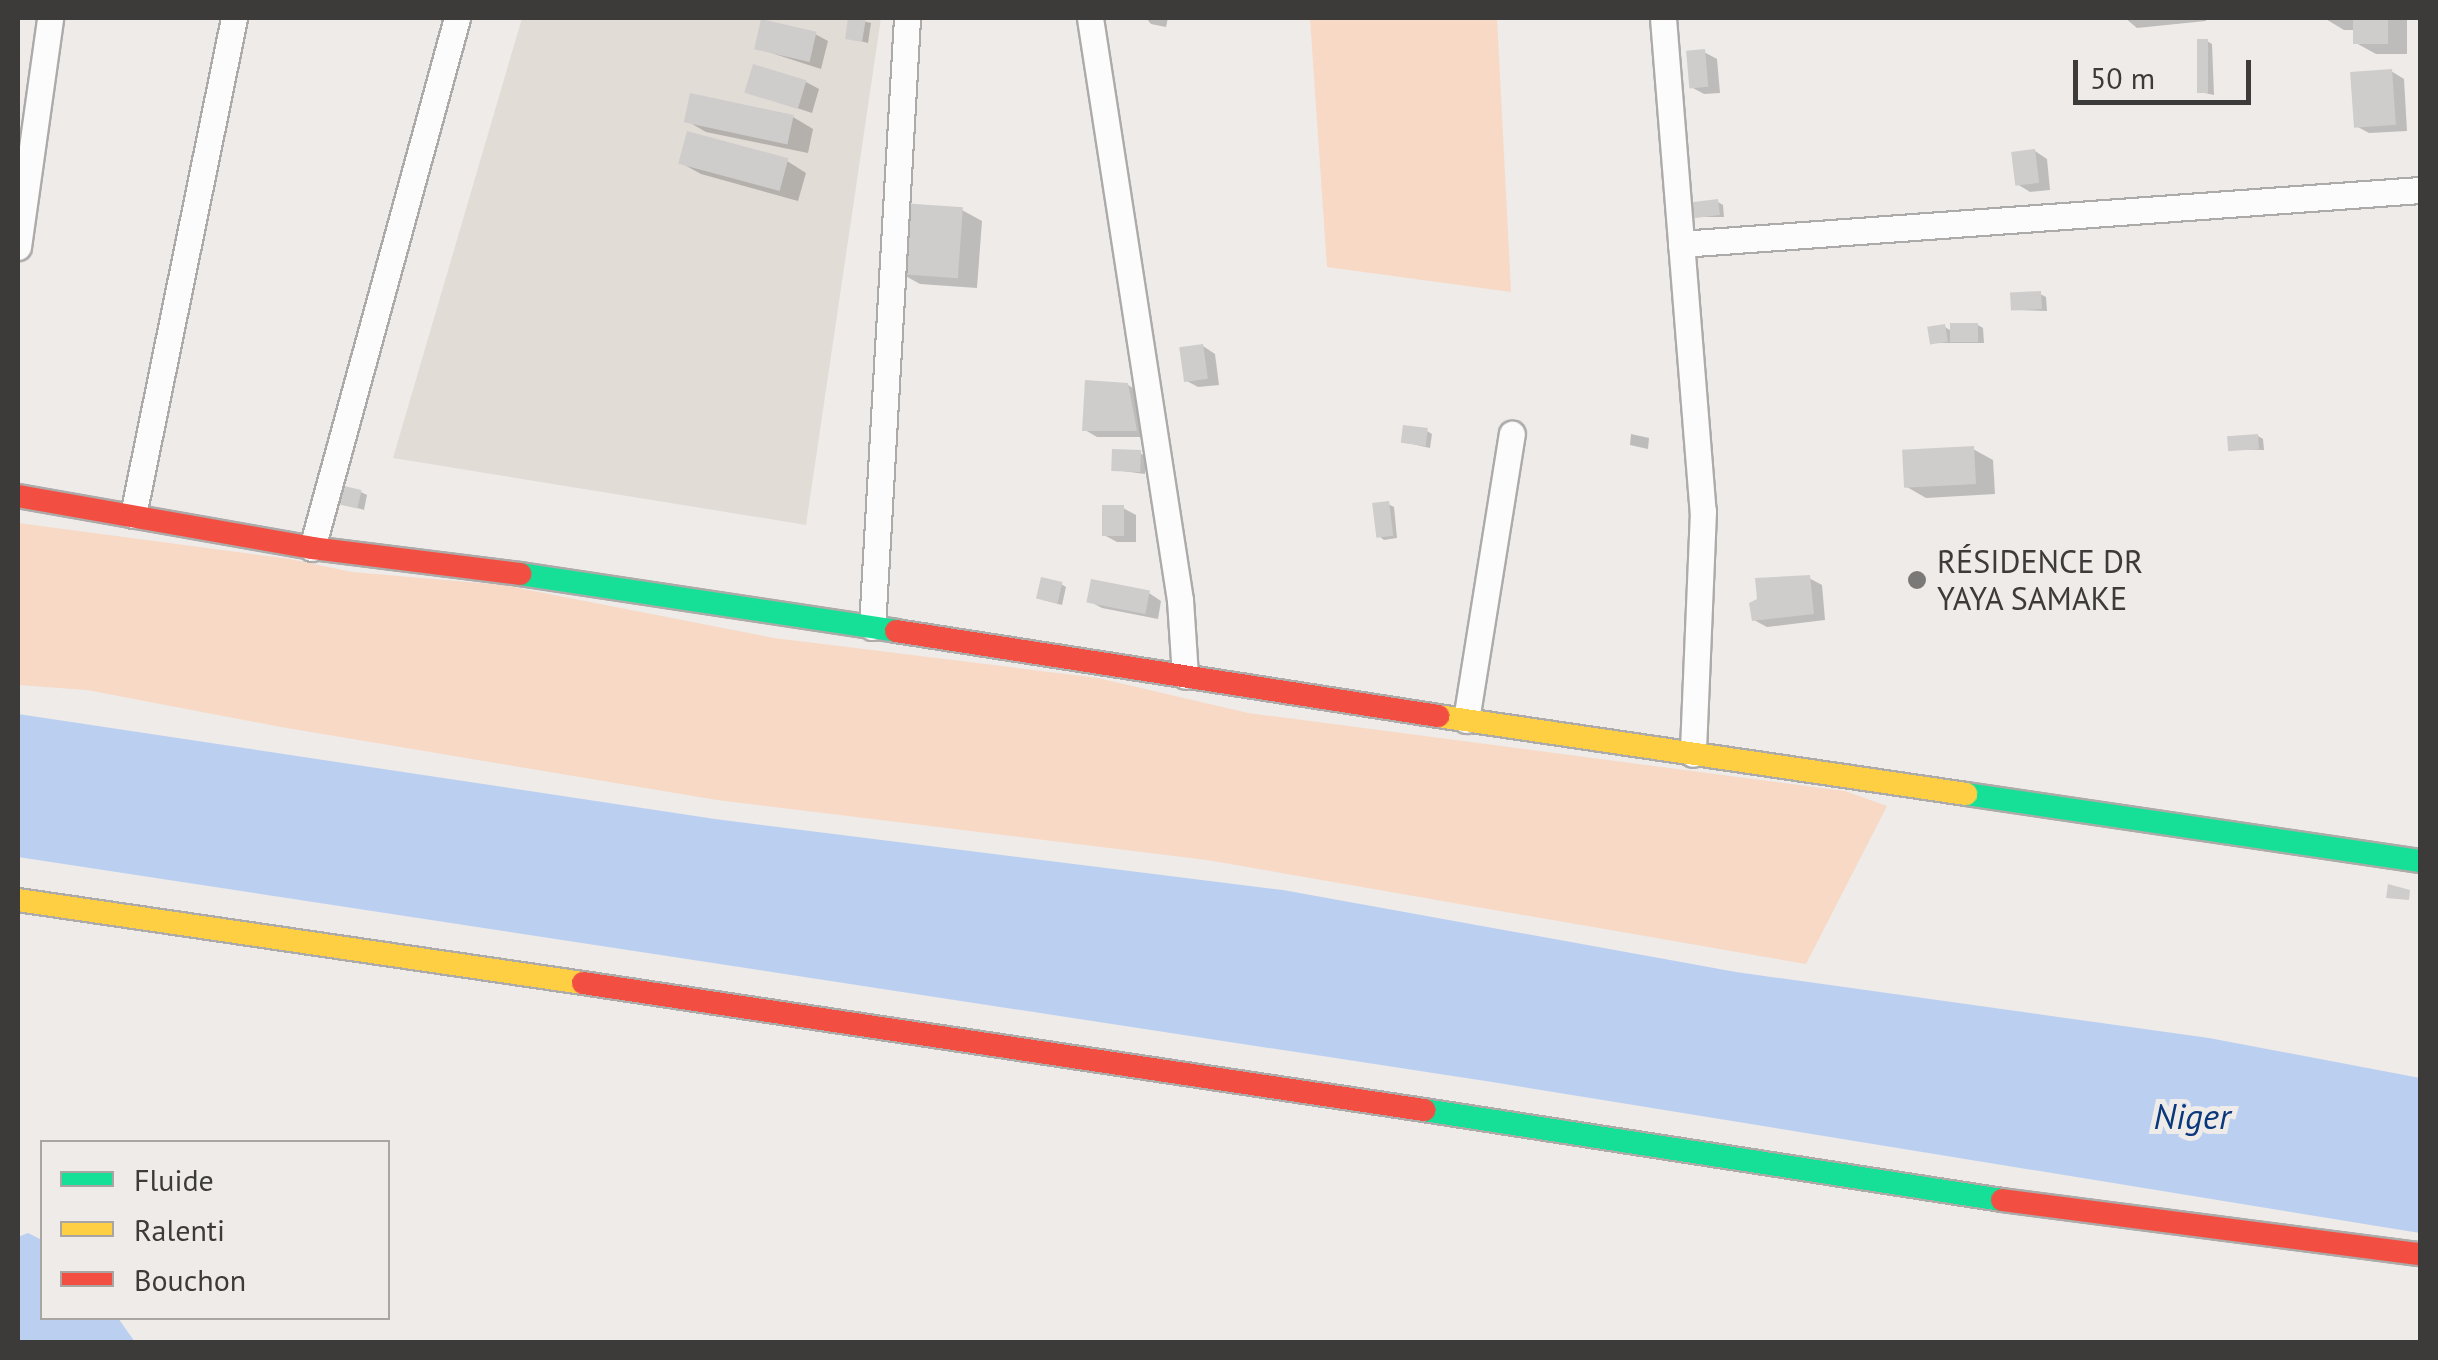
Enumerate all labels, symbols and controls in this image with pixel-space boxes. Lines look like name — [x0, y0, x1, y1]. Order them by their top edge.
scale bar — [2078, 40, 2256, 102]
text: 50 m — [2090, 58, 2155, 97]
place label: RÉSIDENCE DR YAYA SAMAKE — [1937, 543, 2143, 618]
marker: RÉSIDENCE DR YAYA SAMAKE — [1906, 569, 1928, 591]
water label: Niger — [2154, 1095, 2230, 1137]
legend — [40, 1140, 390, 1320]
text: Fluide — [134, 1160, 214, 1199]
text: Ralenti — [134, 1210, 225, 1249]
text: Bouchon — [134, 1260, 246, 1299]

